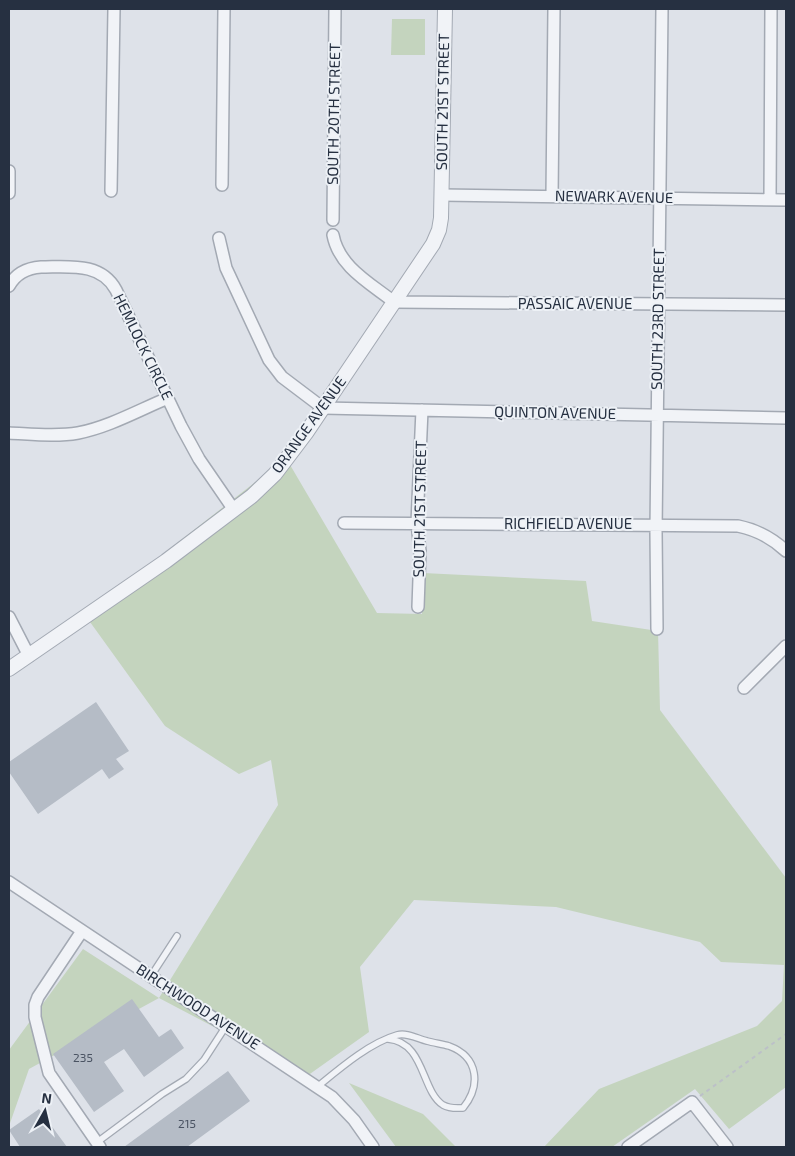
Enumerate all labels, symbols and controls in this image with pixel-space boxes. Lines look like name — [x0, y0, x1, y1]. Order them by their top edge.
street label: SOUTH 21ST STREET — [432, 33, 452, 171]
street label: SOUTH 20TH STREET — [323, 43, 343, 185]
street label: NEWARK AVENUE — [555, 186, 673, 206]
street label: SOUTH 23RD STREET — [647, 248, 667, 390]
street label: HEMLOCK CIRCLE — [110, 290, 177, 403]
street label: PASSAIC AVENUE — [518, 294, 632, 312]
street label: ORANGE AVENUE — [267, 372, 349, 476]
street label: QUINTON AVENUE — [494, 402, 616, 423]
street label: SOUTH 21ST STREET — [409, 440, 429, 578]
street label: RICHFIELD AVENUE — [504, 514, 632, 532]
street label: BIRCHWOOD AVENUE — [133, 960, 264, 1053]
house number: 235 — [73, 1050, 93, 1064]
north arrow — [20, 1086, 70, 1136]
text: N — [41, 1089, 53, 1107]
house number: 215 — [178, 1116, 196, 1130]

